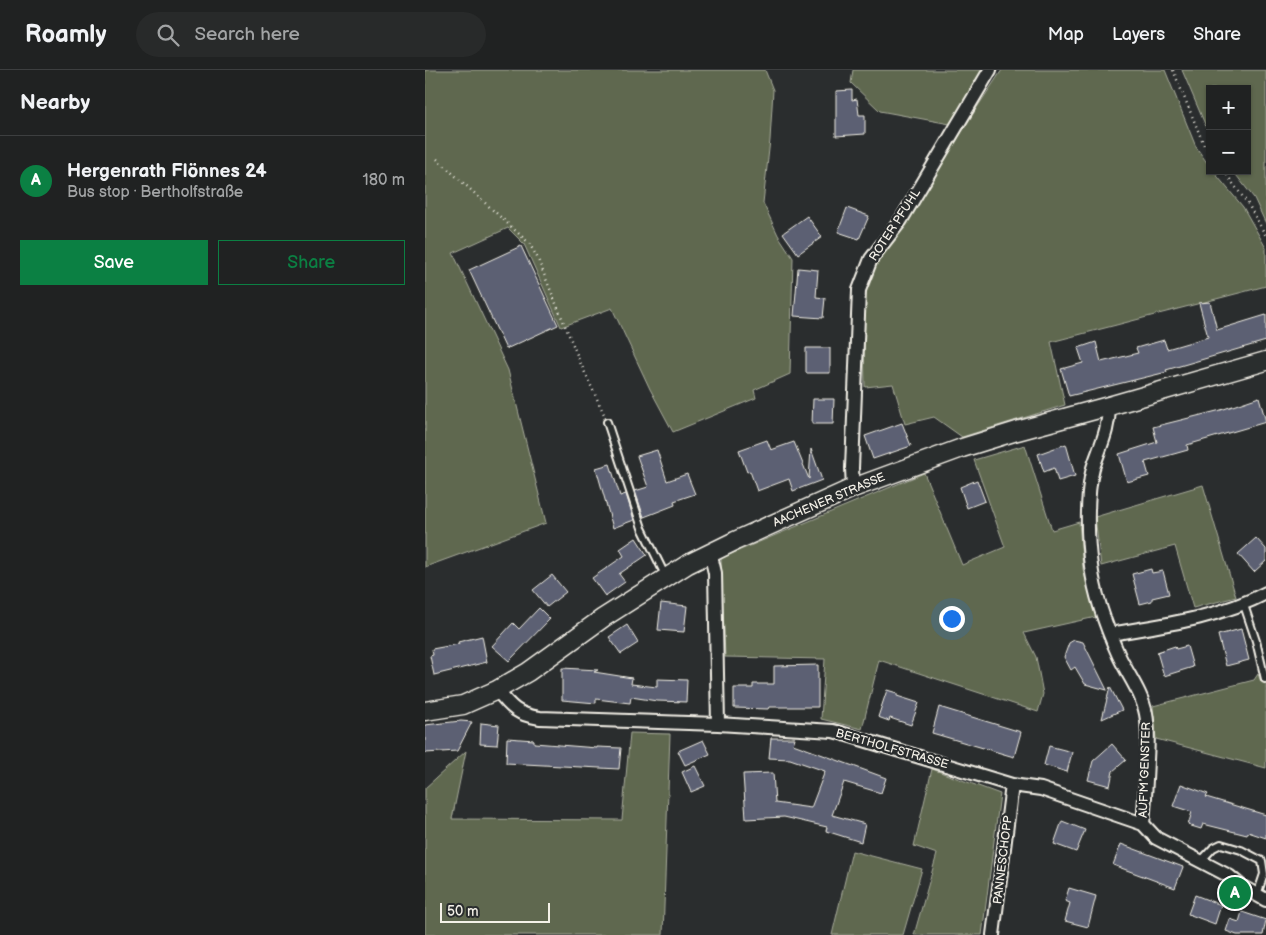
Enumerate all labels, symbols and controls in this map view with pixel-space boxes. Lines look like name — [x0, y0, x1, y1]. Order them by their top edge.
search box — [136, 12, 486, 57]
text: Roamly — [25, 20, 106, 49]
icon: search — [154, 21, 182, 49]
text: Search here — [194, 23, 300, 46]
text: Map — [1048, 24, 1084, 45]
text: Layers — [1112, 24, 1165, 45]
text: Share — [1193, 24, 1241, 45]
map controls — [1206, 85, 1251, 175]
button: + — [1206, 85, 1251, 130]
text: Nearby — [20, 90, 90, 115]
button: − — [1206, 130, 1251, 175]
text: Hergenrath Flönnes 24 — [67, 160, 267, 183]
text: A — [31, 171, 41, 190]
text: 180 m — [363, 171, 405, 190]
text: Bus stop · Bertholfstraße — [67, 183, 243, 202]
street label: ROTER PFUHL — [866, 186, 924, 264]
button: Save — [20, 240, 208, 285]
button: Share — [218, 240, 405, 285]
street label: AACHENER STRASSE — [771, 470, 887, 530]
your location — [939, 606, 965, 632]
street label: AUF'M GENSTER — [1136, 721, 1154, 818]
street label: BERTHOLFSTRASSE — [834, 726, 950, 772]
street label: PANNESCHOPP — [990, 815, 1016, 905]
pin: A — [1219, 874, 1251, 912]
scale bar — [440, 900, 550, 923]
text: 50 m — [447, 903, 479, 920]

